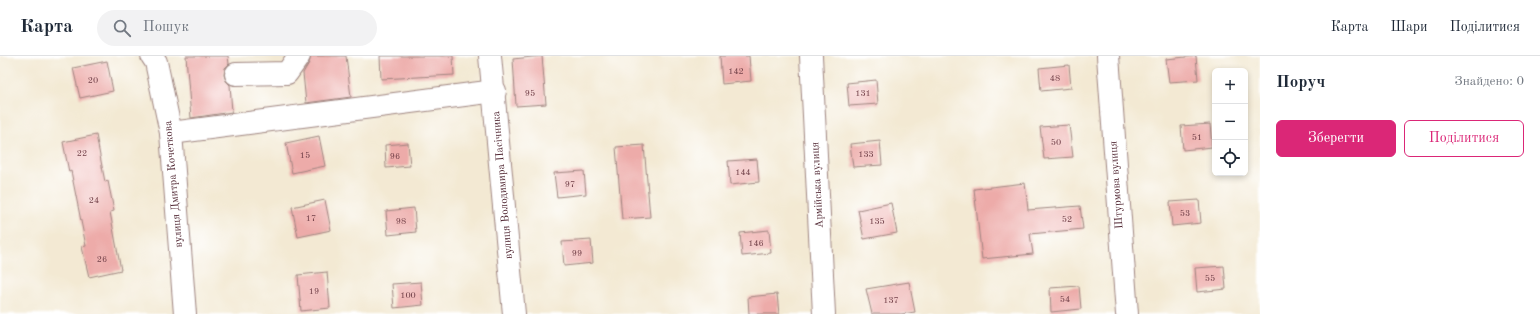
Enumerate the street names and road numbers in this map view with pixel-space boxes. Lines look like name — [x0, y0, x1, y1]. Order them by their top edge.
street label: вулиця Володимира Пасічника — [491, 110, 515, 259]
street label: вулиця Дмитра Кочеткова — [163, 119, 185, 248]
street label: Штурмова вулиця — [1108, 140, 1126, 229]
street label: Армійська вулиця — [810, 141, 826, 228]

